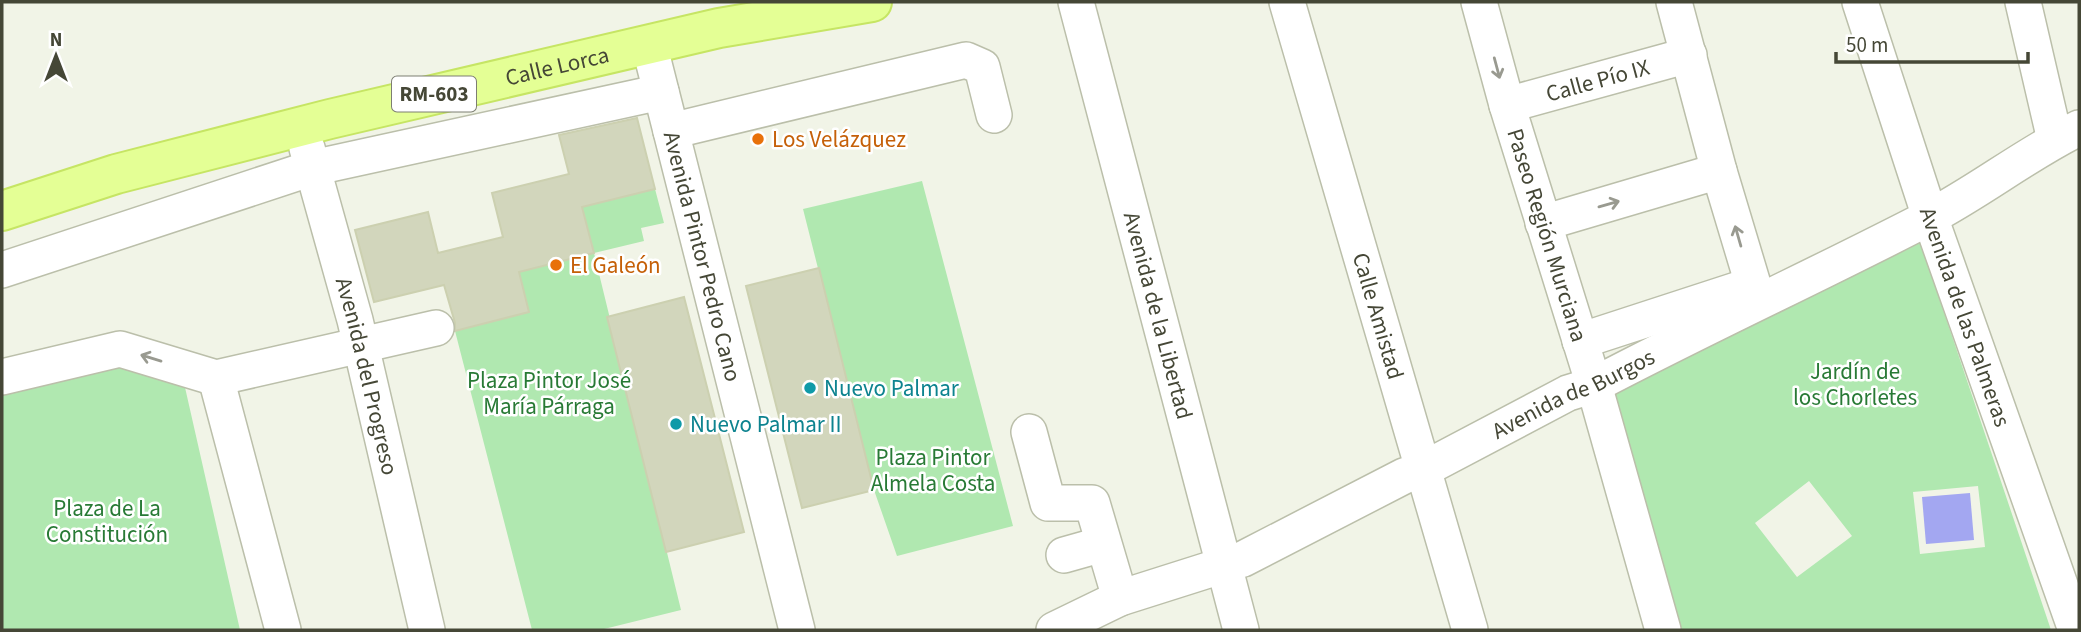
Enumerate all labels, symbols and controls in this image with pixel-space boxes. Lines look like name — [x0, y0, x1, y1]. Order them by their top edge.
north arrow — [21, 21, 91, 91]
scale bar — [1836, 21, 2028, 65]
text: N — [50, 27, 62, 54]
text: 50 m — [1846, 30, 1888, 60]
street label: Calle Lorca — [502, 38, 612, 94]
street label: Calle Pío IX — [1542, 50, 1653, 110]
one-way arrow — [1491, 56, 1504, 78]
road number: RM-603 — [392, 76, 476, 112]
place label: Los Velázquez — [772, 123, 906, 156]
street label: Paseo Región Murciana — [1499, 124, 1596, 346]
street label: Avenida Pintor Pedro Cano — [655, 128, 750, 385]
marker: Los Velázquez — [750, 131, 766, 147]
one-way arrow — [1597, 196, 1619, 209]
street label: Avenida de las Palmeras — [1911, 203, 2019, 431]
street label: Avenida de la Libertad — [1115, 208, 1201, 423]
one-way arrow — [1731, 225, 1744, 247]
place label: El Galeón — [570, 249, 661, 282]
street label: Calle Amistad — [1344, 249, 1413, 383]
marker: El Galeón — [548, 257, 564, 273]
street label: Avenida del Progreso — [327, 273, 407, 478]
street label: Avenida de Burgos — [1486, 340, 1660, 447]
one-way arrow — [140, 351, 162, 364]
park label: Jardín de los Chorletes — [1793, 355, 1917, 414]
park label: Plaza Pintor José María Párraga — [467, 364, 631, 423]
place label: Nuevo Palmar — [824, 372, 960, 405]
marker: Nuevo Palmar — [802, 380, 818, 396]
place label: Nuevo Palmar II — [690, 408, 841, 441]
marker: Nuevo Palmar II — [668, 416, 684, 432]
park label: Plaza Pintor Almela Costa — [871, 441, 995, 500]
park label: Plaza de La Constitución — [46, 492, 168, 551]

